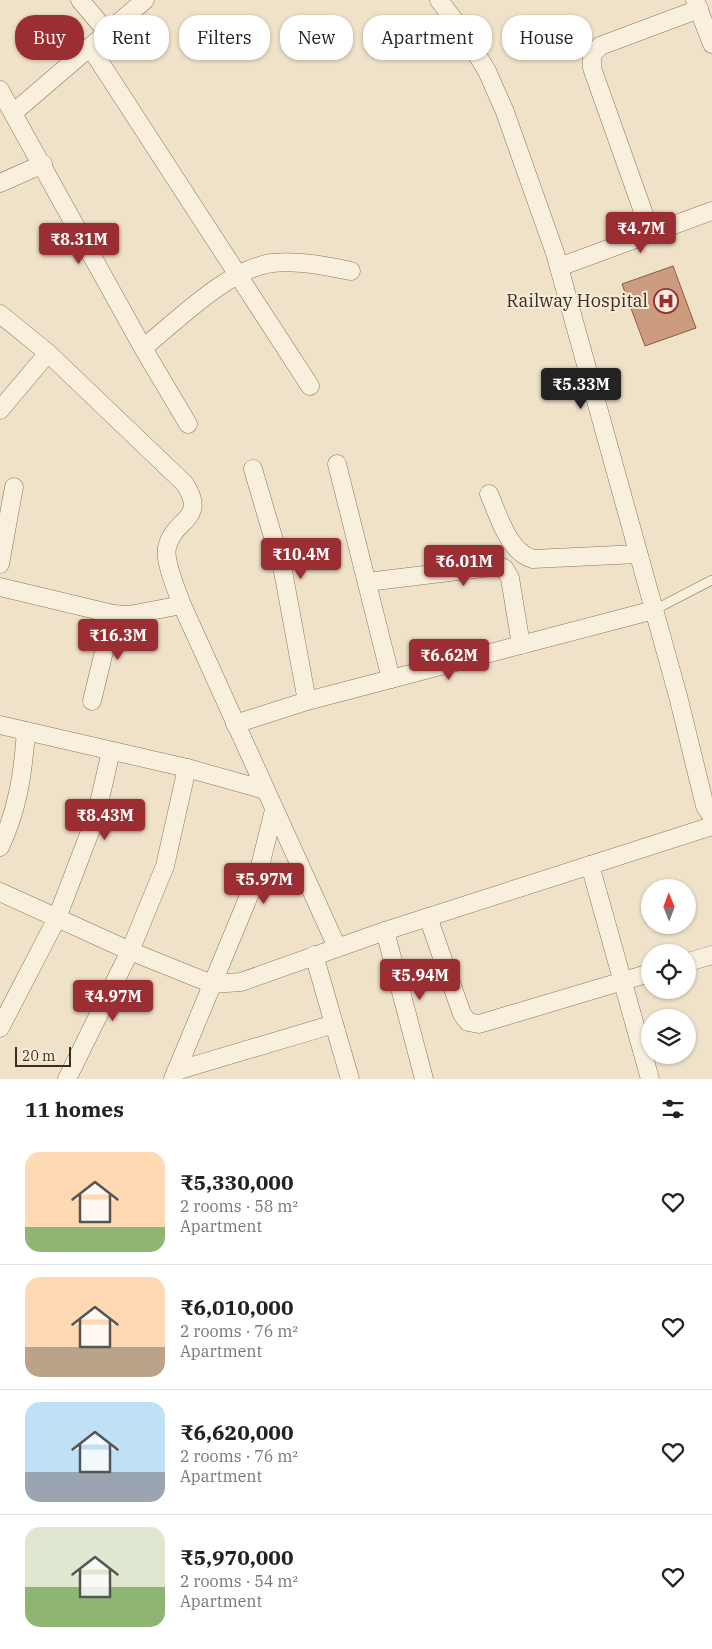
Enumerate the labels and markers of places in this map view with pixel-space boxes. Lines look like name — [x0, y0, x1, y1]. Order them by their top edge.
pin: ₹4.7M — [606, 212, 676, 254]
pin: ₹8.31M — [38, 222, 120, 265]
hospital icon: Railway Hospital — [653, 288, 679, 314]
place label: Railway Hospital — [506, 289, 648, 312]
pin: ₹5.33M — [540, 368, 622, 410]
pin: ₹10.4M — [260, 538, 342, 580]
pin: ₹6.01M — [423, 544, 505, 587]
pin: ₹16.3M — [77, 618, 159, 661]
pin: ₹6.62M — [408, 638, 490, 681]
pin: ₹8.43M — [64, 798, 146, 841]
pin: ₹5.97M — [223, 862, 305, 905]
pin: ₹5.94M — [379, 958, 461, 1001]
pin: ₹4.97M — [72, 980, 154, 1022]

